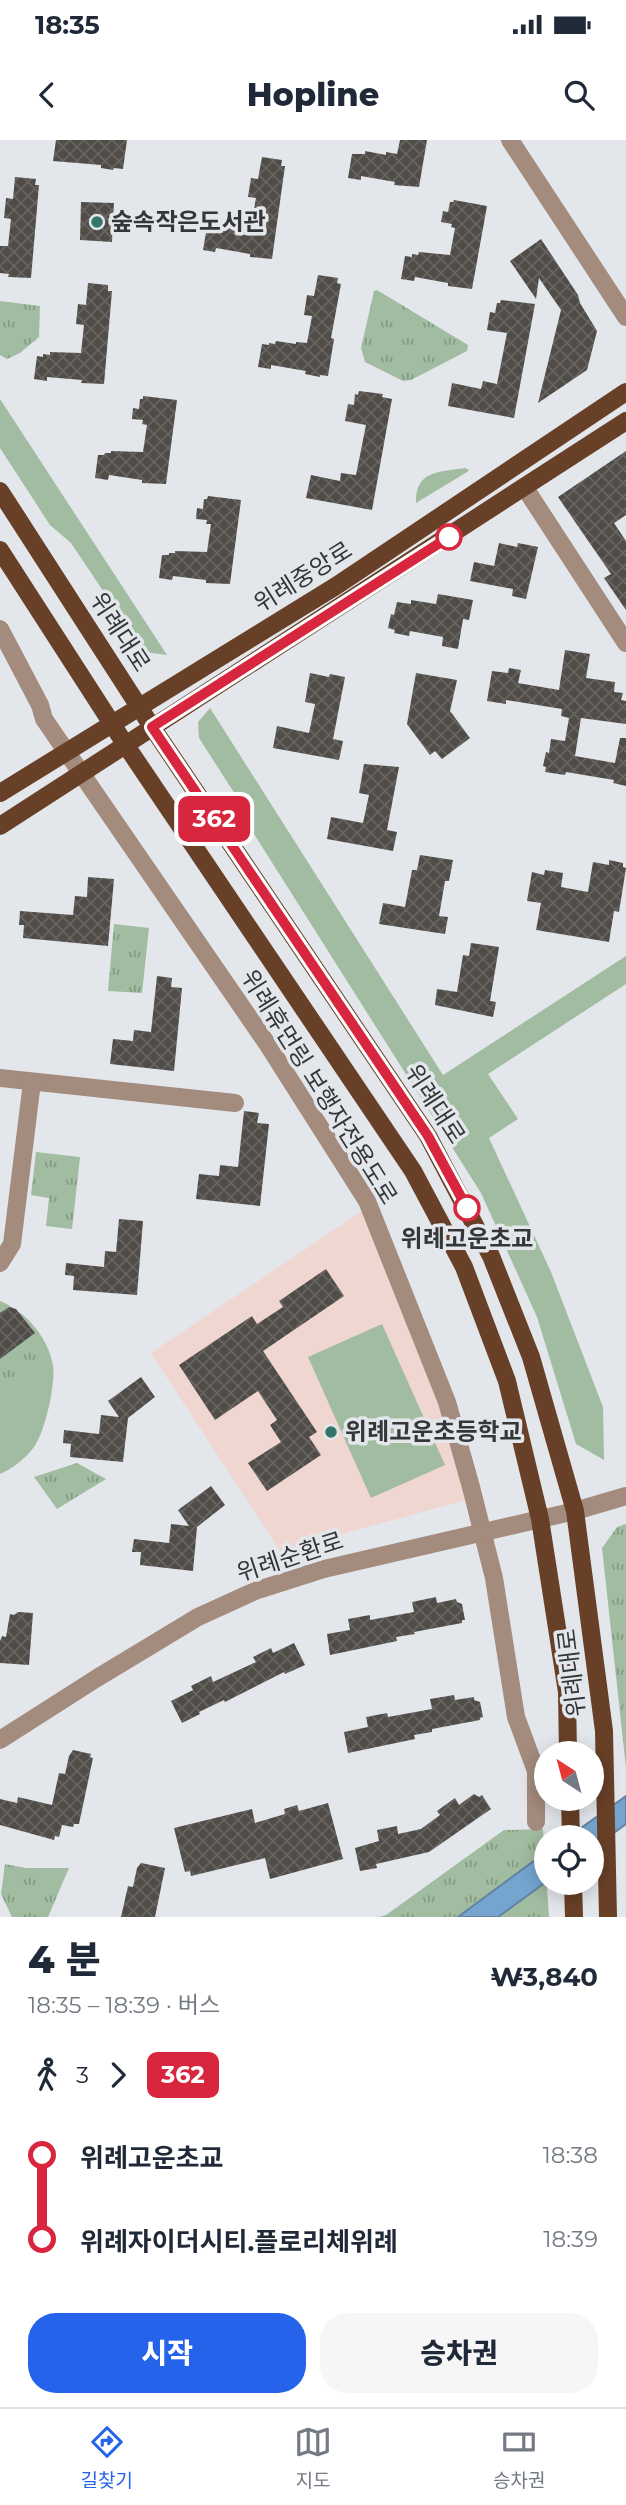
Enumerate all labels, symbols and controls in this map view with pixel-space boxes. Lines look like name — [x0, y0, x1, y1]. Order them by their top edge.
text: 18:35 — [35, 9, 100, 41]
text: Hopline — [247, 75, 379, 114]
icon: back — [28, 76, 66, 114]
icon: search — [560, 76, 598, 114]
place label: 숲속작은도서관 — [111, 207, 266, 236]
marker: 숲속작은도서관 — [89, 214, 105, 230]
unlabelled marker — [436, 524, 462, 550]
street label: 위례중앙로 — [248, 535, 357, 618]
street label: 위례대로 — [84, 587, 157, 677]
line badge: 362 — [174, 796, 254, 842]
text: 362 — [192, 804, 236, 833]
street label: 위례휴먼링 보행자전용도로 — [235, 964, 404, 1209]
street label: 위례대로 — [399, 1059, 472, 1149]
marker: 위례고운초교 — [454, 1195, 480, 1221]
place label: 위례고운초교 — [401, 1224, 533, 1253]
place label: 위례고운초등학교 — [345, 1417, 522, 1446]
marker: 위례고운초등학교 — [323, 1424, 339, 1440]
street label: 위례순환로 — [233, 1526, 347, 1587]
street label: 위례대로 — [552, 1627, 591, 1719]
north arrow — [534, 1741, 604, 1811]
map controls — [534, 1741, 604, 1895]
button: locate — [534, 1825, 604, 1895]
text: 4 분 — [28, 1936, 101, 1983]
text: ₩3,840 — [490, 1961, 598, 1993]
text: 18:35 – 18:39 · 버스 — [28, 1991, 220, 2019]
icon: walk — [28, 2056, 66, 2094]
icon: forward — [99, 2056, 137, 2094]
text: 362 — [161, 2060, 205, 2089]
text: 3 — [76, 2061, 89, 2089]
text: 18:38 — [543, 2141, 598, 2169]
text: 위례고운초교 — [80, 2142, 224, 2174]
text: 18:39 — [543, 2225, 598, 2253]
text: 위례자이더시티.플로리체위례 — [80, 2226, 398, 2258]
button: 시작 — [28, 2313, 306, 2393]
button: 승차권 — [320, 2313, 598, 2393]
tab: 길찾기 — [81, 2423, 133, 2492]
tab: 지도 — [294, 2423, 332, 2492]
tab: 승차권 — [493, 2423, 545, 2492]

